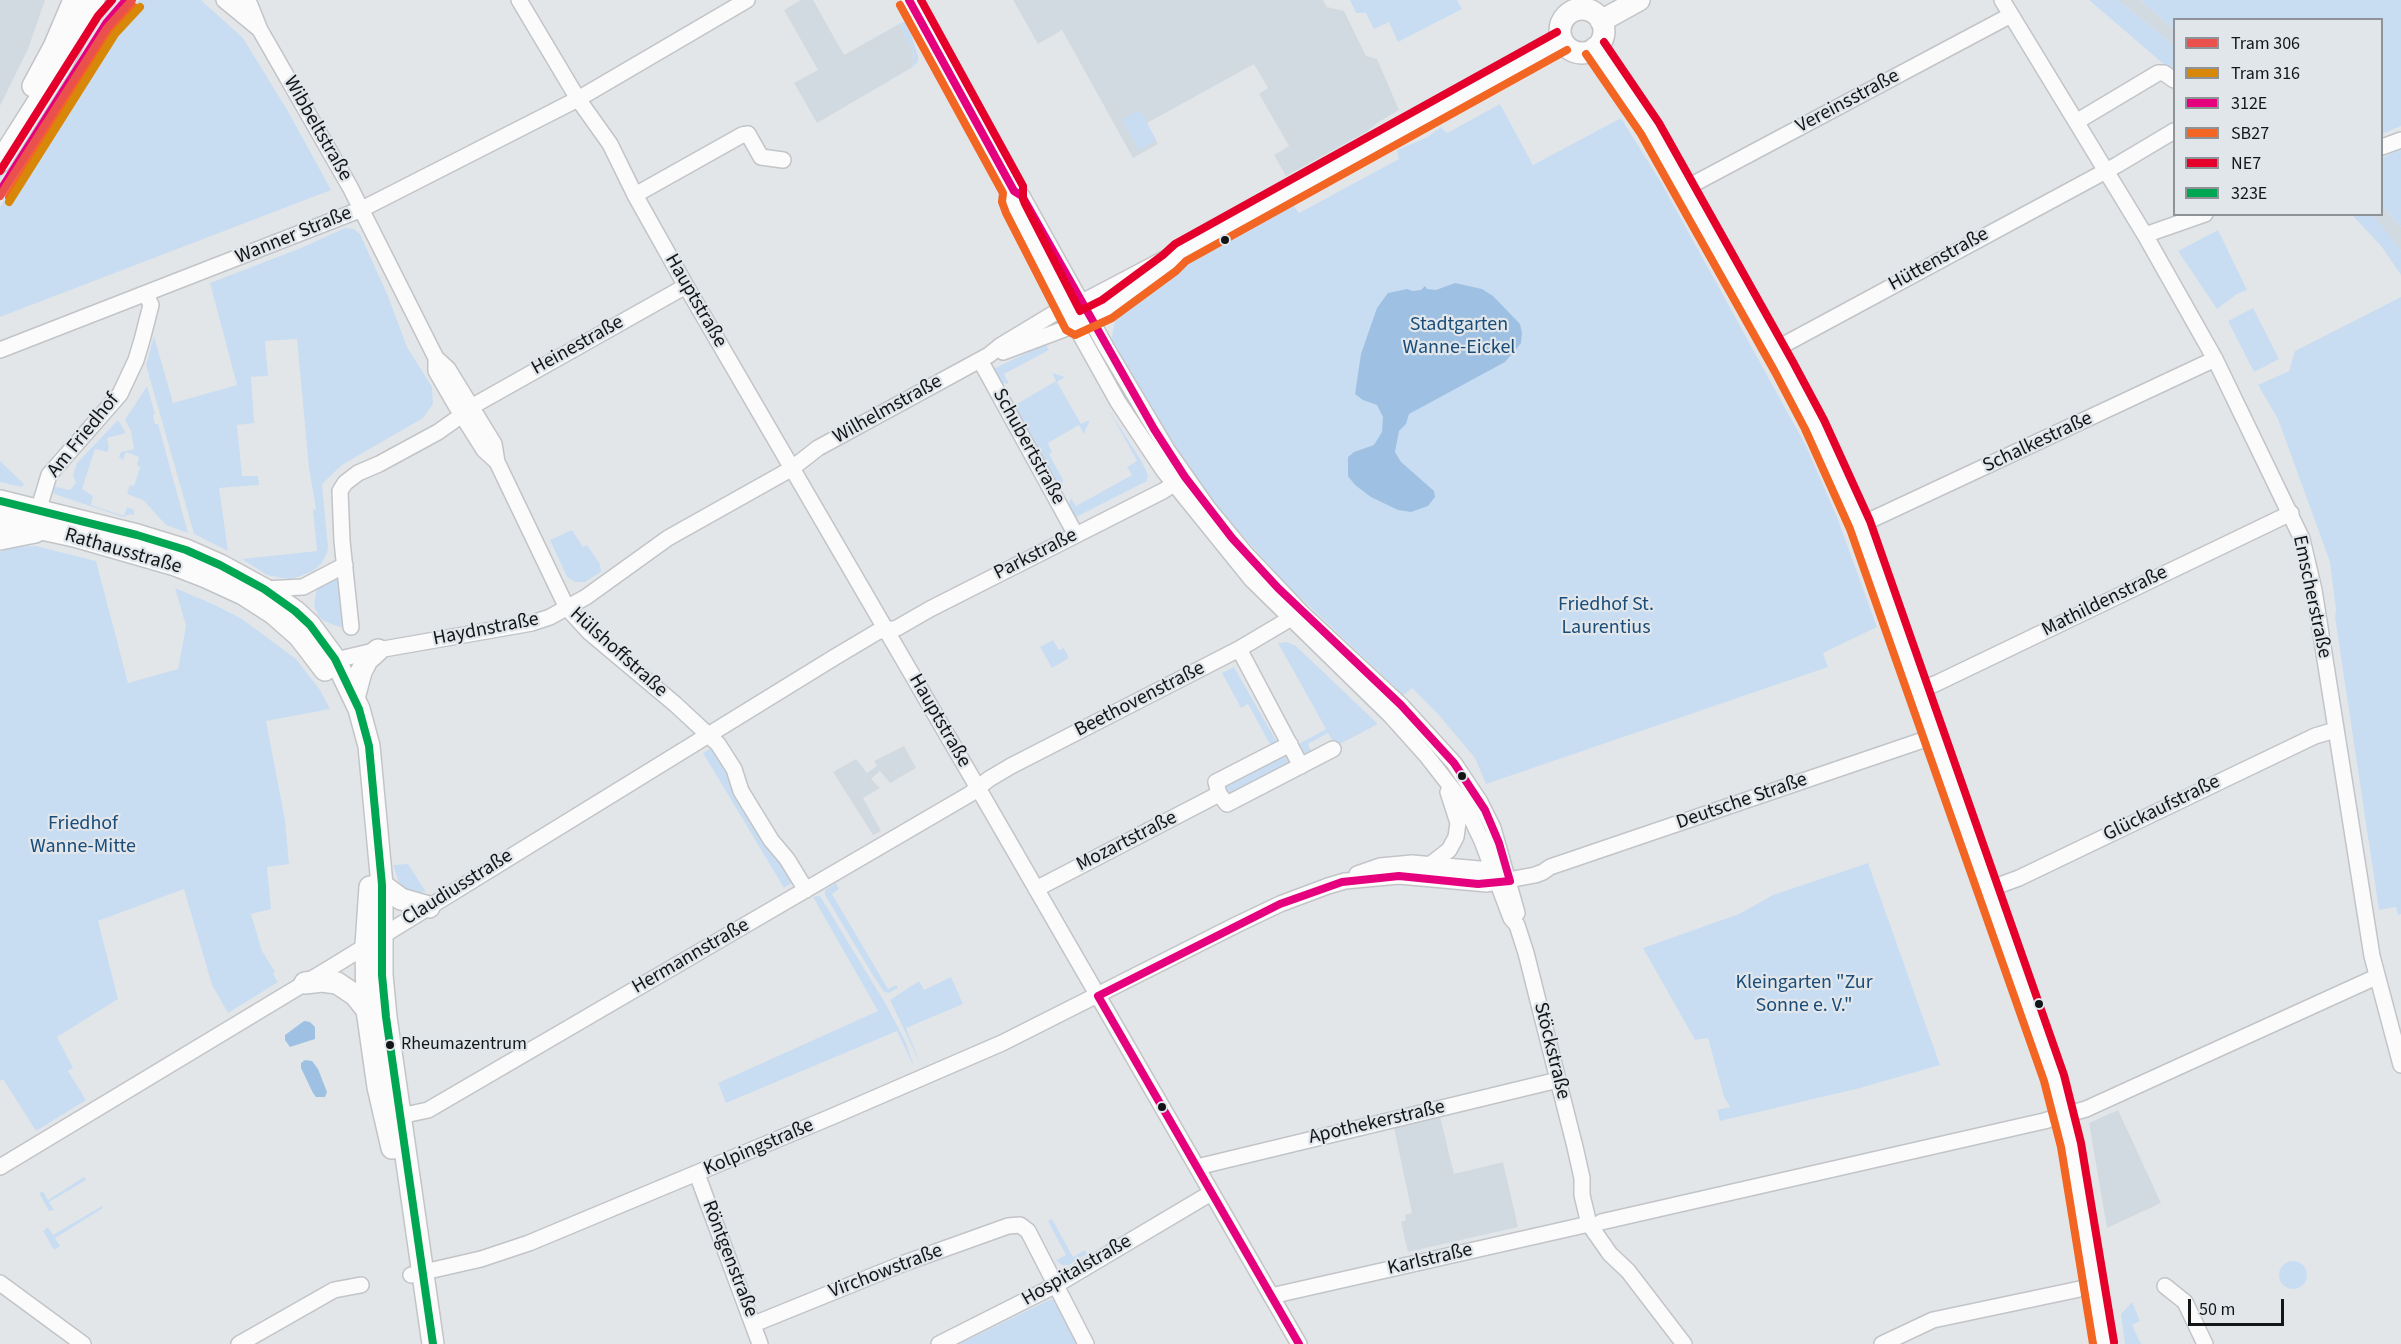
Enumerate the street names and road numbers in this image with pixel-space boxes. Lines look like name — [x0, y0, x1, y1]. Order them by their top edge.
street label: Vereinsstraße — [1792, 65, 1904, 139]
street label: Wibbeltstraße — [277, 72, 357, 186]
street label: Wanner Straße — [232, 202, 356, 270]
street label: Hüttenstraße — [1885, 223, 1993, 297]
street label: Hauptstraße — [659, 250, 731, 352]
street label: Heinestraße — [528, 311, 628, 381]
street label: Wilhelmstraße — [829, 370, 947, 450]
street label: Schubertstraße — [986, 385, 1070, 509]
street label: Am Friedhof — [43, 389, 125, 483]
street label: Schalkestraße — [1979, 407, 2097, 479]
street label: Rathausstraße — [62, 524, 184, 580]
street label: Parkstraße — [990, 524, 1082, 586]
street label: Emscherstraße — [2286, 533, 2336, 661]
street label: Mathildenstraße — [2038, 561, 2172, 643]
street label: Hülshoffstraße — [564, 603, 672, 703]
street label: Haydnstraße — [431, 608, 541, 652]
street label: Beethovenstraße — [1071, 657, 1209, 743]
street label: Hauptstraße — [903, 670, 975, 772]
street label: Deutsche Straße — [1673, 768, 1811, 836]
street label: Glückaufstraße — [2100, 770, 2224, 848]
street label: Mozartstraße — [1073, 806, 1181, 878]
street label: Claudiusstraße — [398, 845, 518, 931]
street label: Hermannstraße — [628, 914, 754, 1000]
street label: Stöckstraße — [1527, 1000, 1575, 1102]
street label: Apothekerstraße — [1307, 1096, 1447, 1150]
street label: Kolpingstraße — [700, 1114, 818, 1182]
street label: Röntgenstraße — [696, 1197, 762, 1321]
street label: Hospitalstraße — [1018, 1230, 1136, 1312]
street label: Virchowstraße — [826, 1239, 946, 1305]
street label: Karlstraße — [1385, 1239, 1475, 1281]

